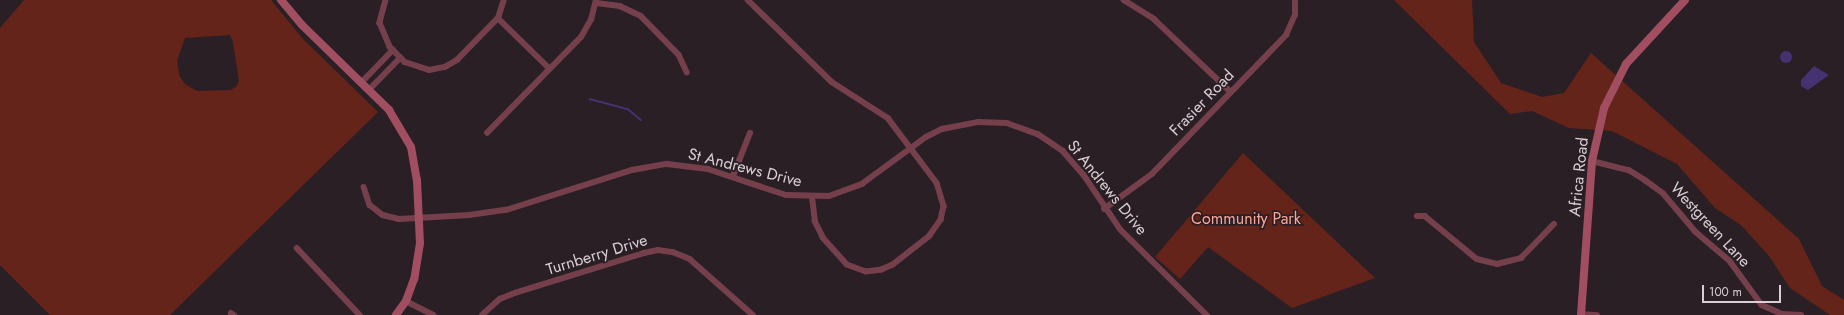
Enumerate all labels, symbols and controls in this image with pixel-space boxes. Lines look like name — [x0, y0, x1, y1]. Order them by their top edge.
street label: Frasier Road — [1166, 66, 1238, 140]
street label: Africa Road — [1565, 136, 1593, 218]
street label: St Andrews Drive — [1063, 137, 1151, 239]
street label: St Andrews Drive — [686, 145, 804, 191]
street label: Westgreen Lane — [1666, 179, 1754, 271]
park label: Community Park — [1191, 209, 1301, 229]
street label: Turnberry Drive — [544, 231, 650, 279]
scale bar — [1704, 277, 1783, 303]
text: 100 m — [1709, 283, 1742, 301]

